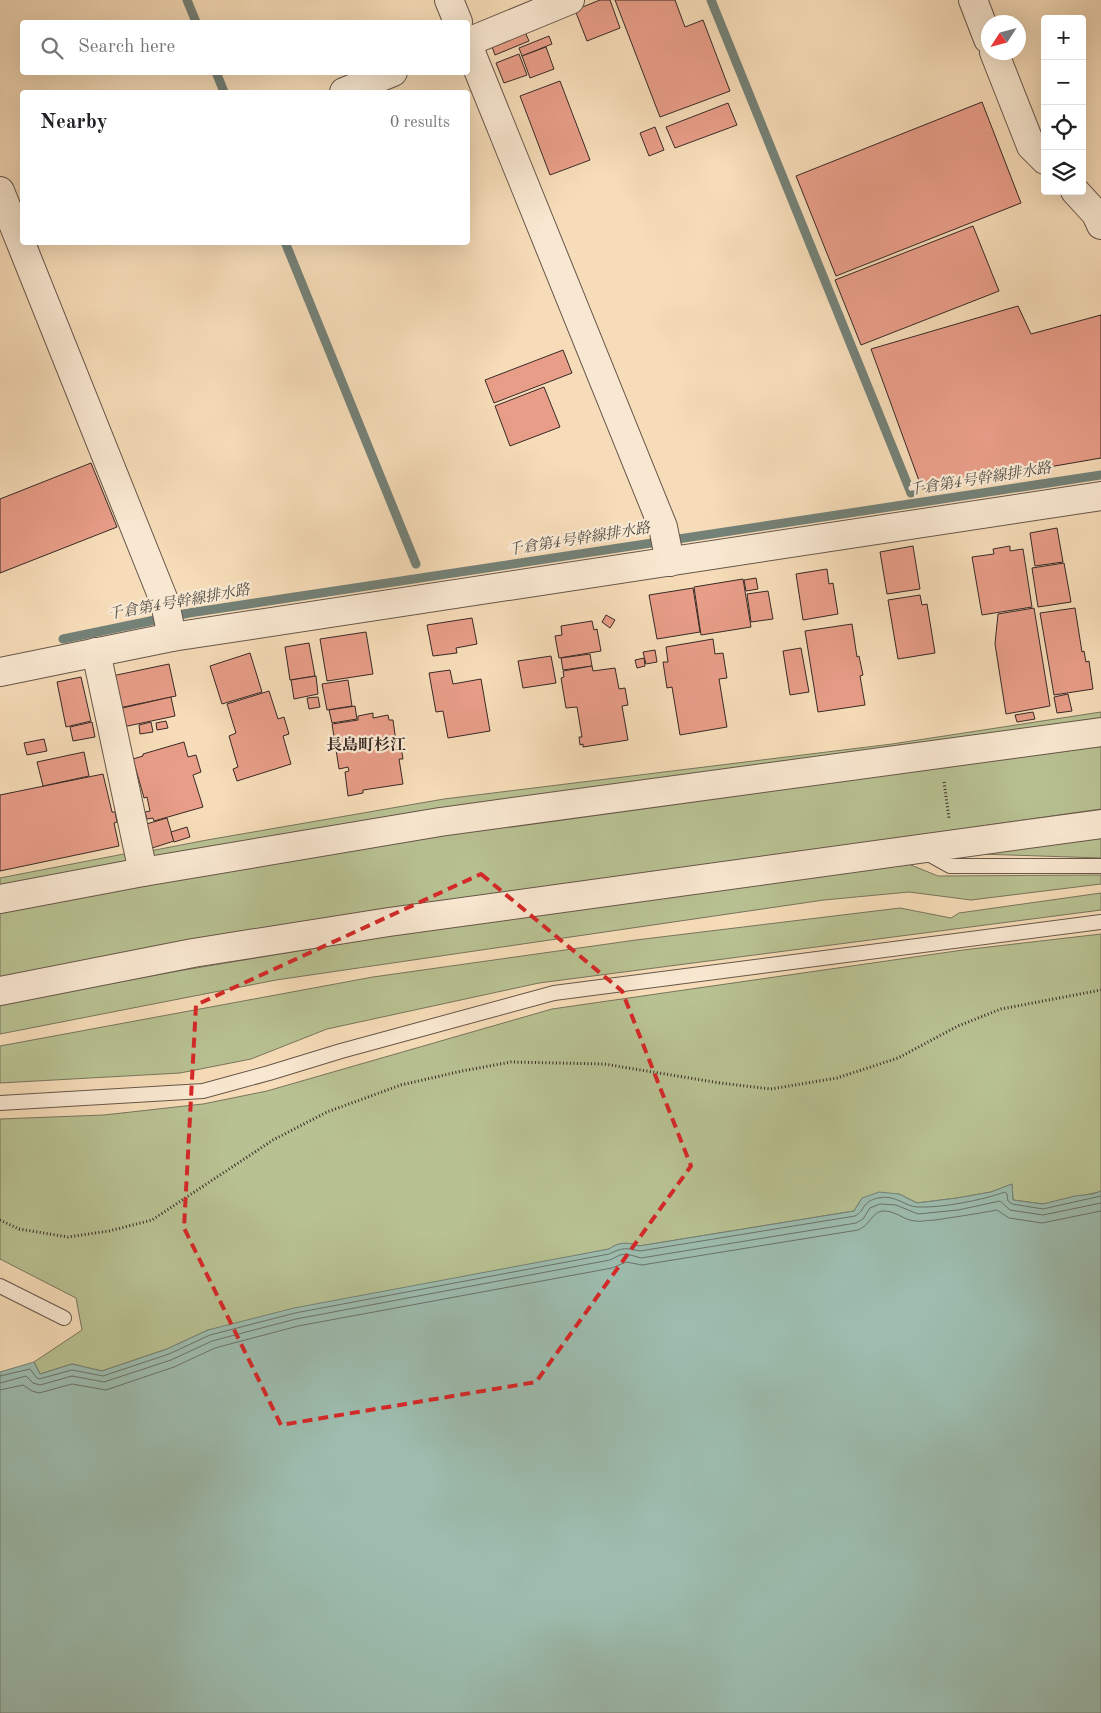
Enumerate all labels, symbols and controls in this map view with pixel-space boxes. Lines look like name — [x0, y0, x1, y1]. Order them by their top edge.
north arrow — [981, 15, 1026, 60]
map controls — [1041, 15, 1086, 195]
button: + — [1041, 15, 1086, 60]
search box — [20, 20, 470, 75]
icon: search — [38, 34, 66, 62]
text: Search here — [78, 38, 175, 57]
button: − — [1041, 60, 1086, 105]
button: locate — [1041, 105, 1086, 150]
text: Nearby — [40, 112, 108, 133]
text: 0 results — [390, 115, 450, 131]
button: layers — [1041, 150, 1086, 195]
water label: 千倉第4号幹線排水路 — [908, 459, 1053, 499]
water label: 千倉第4号幹線排水路 — [507, 519, 652, 559]
water label: 千倉第4号幹線排水路 — [107, 581, 252, 623]
district label: 長島町杉江 — [326, 736, 406, 754]

